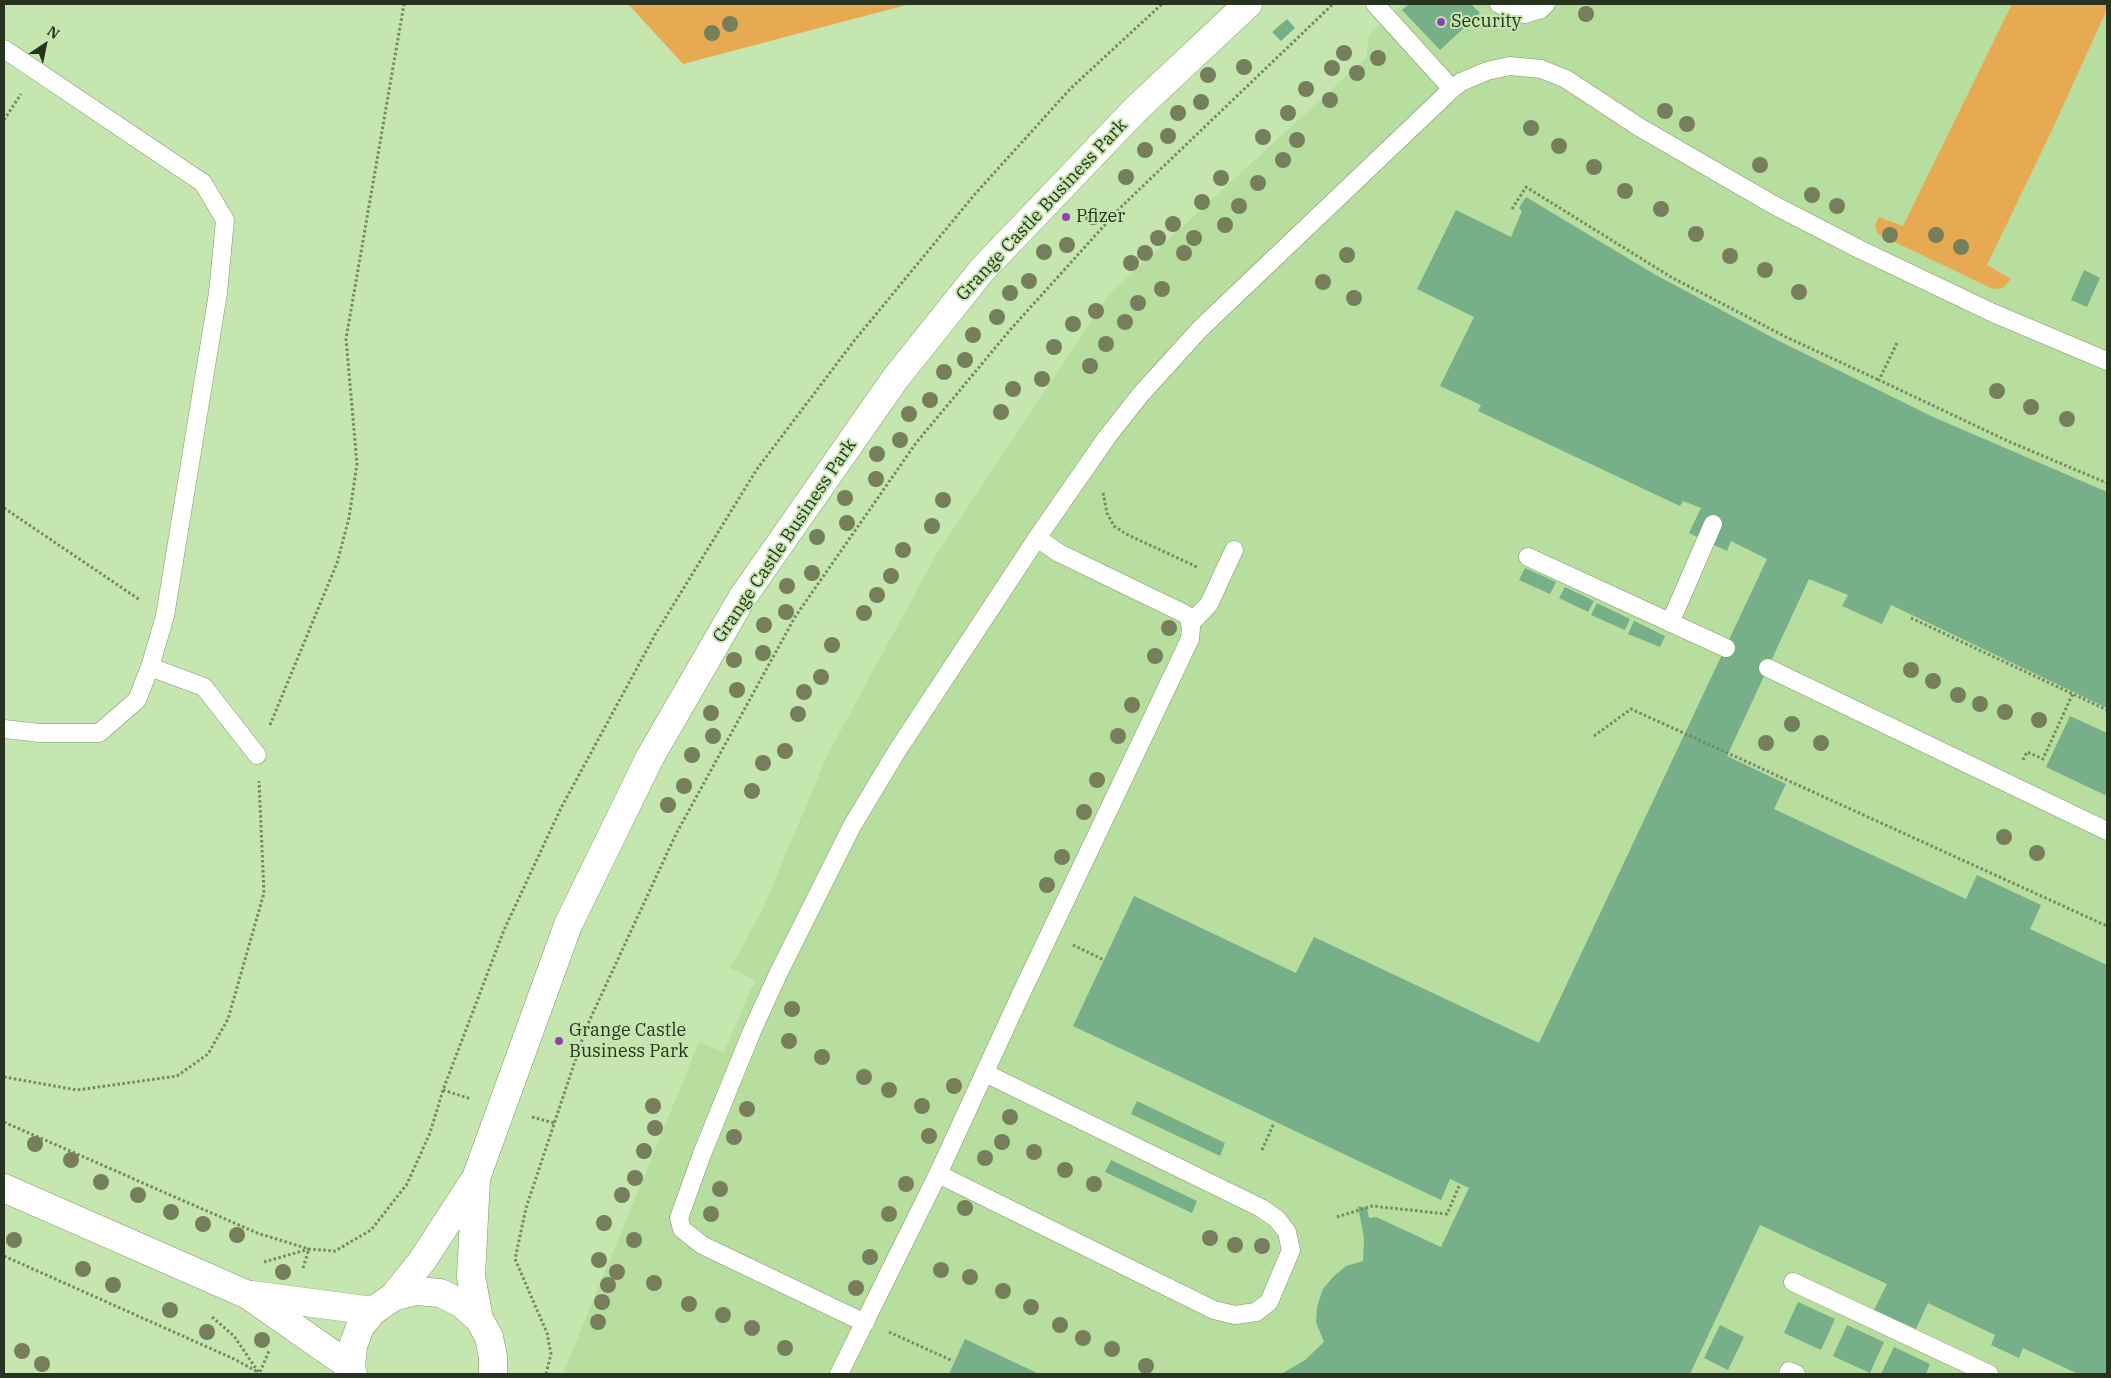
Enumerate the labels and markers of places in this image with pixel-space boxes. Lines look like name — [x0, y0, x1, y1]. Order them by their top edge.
place label: Security — [1451, 11, 1521, 33]
marker: Security — [1435, 16, 1447, 28]
place label: Pfizer — [1076, 206, 1125, 228]
marker: Pfizer — [1060, 211, 1072, 223]
place label: Grange Castle Business Park — [569, 1020, 689, 1062]
marker: Grange Castle Business Park — [553, 1035, 565, 1047]

